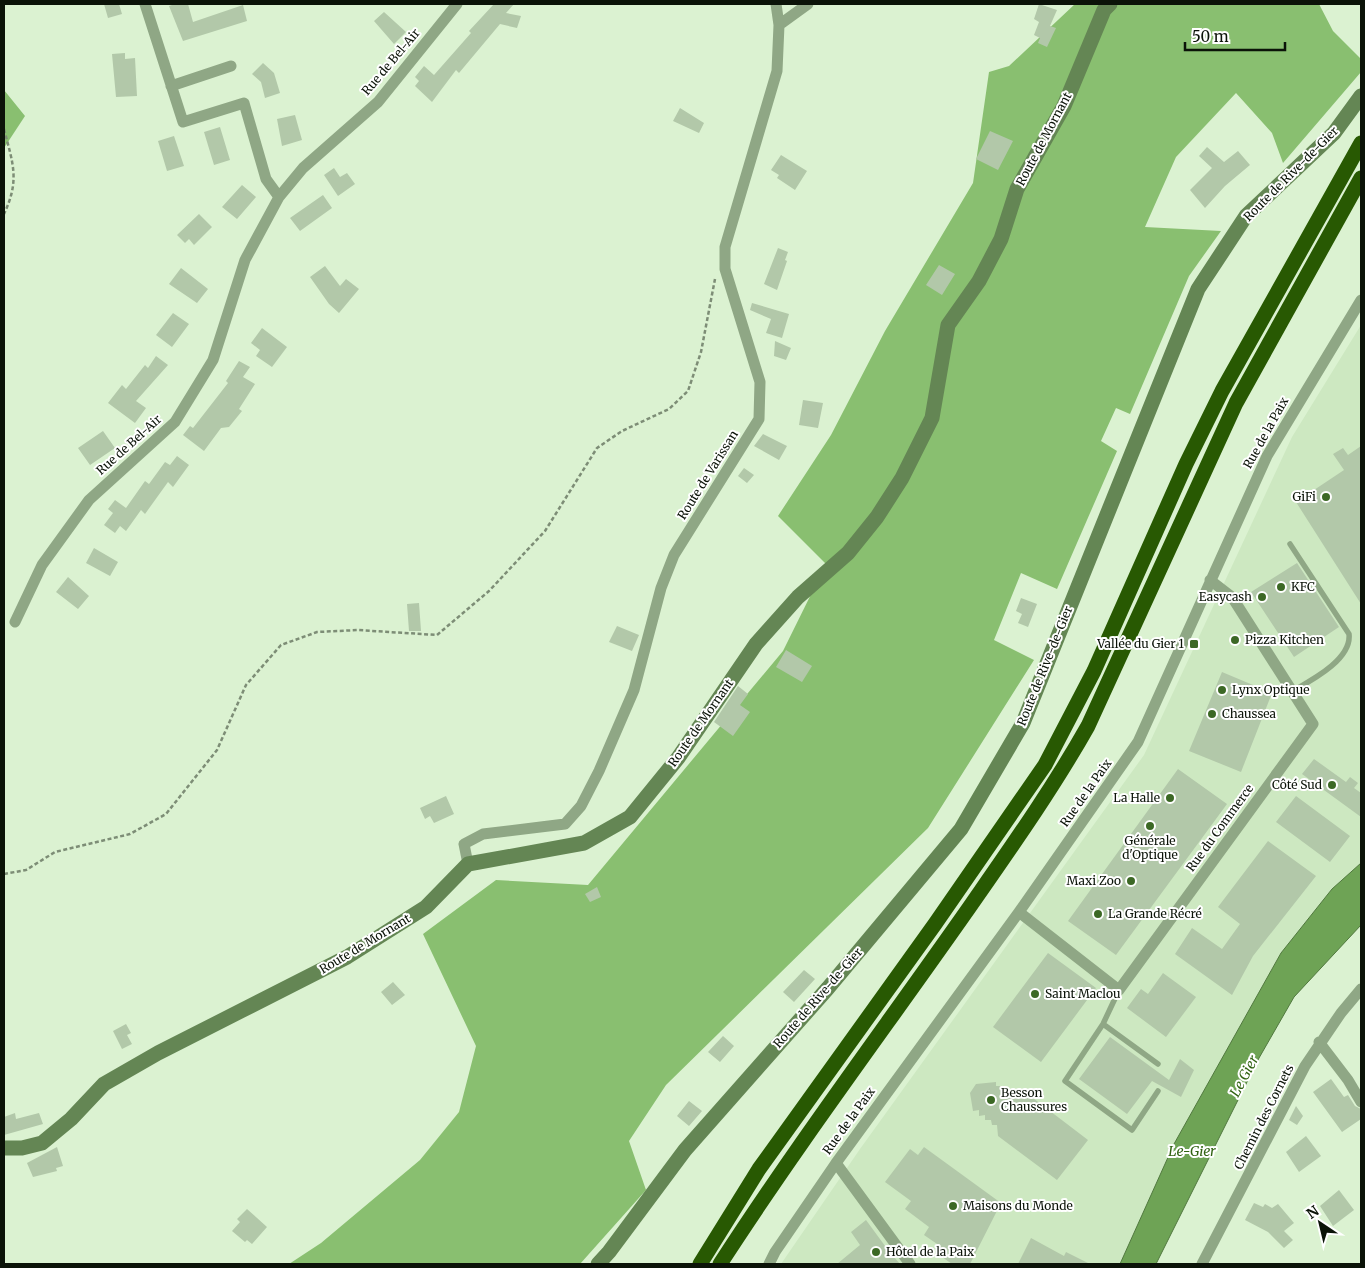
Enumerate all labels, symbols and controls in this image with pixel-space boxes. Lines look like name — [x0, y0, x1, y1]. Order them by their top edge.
scale bar — [1185, 20, 1285, 52]
street label: Rue de Bel-Air — [358, 25, 423, 98]
text: 50 m — [1192, 27, 1229, 46]
street label: Route de Mornant — [1013, 89, 1075, 188]
street label: Route de Rive-de-Gier — [1240, 123, 1342, 224]
street label: Rue de la Paix — [1240, 394, 1292, 471]
street label: Rue de Bel-Air — [93, 411, 165, 478]
street label: Route de Varissan — [674, 427, 741, 522]
place label: GiFi — [1293, 489, 1316, 504]
marker: GiFi — [1320, 491, 1332, 503]
place label: KFC — [1291, 579, 1315, 594]
marker: KFC — [1275, 581, 1287, 593]
place label: Easycash — [1199, 589, 1252, 604]
marker: Easycash — [1256, 591, 1268, 603]
street label: Route de Rive-de-Gier — [1014, 603, 1076, 728]
place label: Pizza Kitchen — [1245, 632, 1324, 647]
marker: Pizza Kitchen — [1229, 634, 1241, 646]
place label: Vallée du Gier 1 — [1096, 636, 1185, 651]
marker: Vallée du Gier 1 — [1188, 638, 1200, 650]
street label: Route de Mornant — [665, 676, 737, 769]
place label: Lynx Optique — [1232, 682, 1309, 697]
marker: Lynx Optique — [1216, 684, 1228, 696]
place label: Chaussea — [1222, 706, 1277, 721]
marker: Chaussea — [1206, 708, 1218, 720]
street label: Rue de la Paix — [1057, 755, 1115, 829]
place label: Côté Sud — [1272, 777, 1322, 792]
marker: Côté Sud — [1326, 779, 1338, 791]
street label: Rue du Commerce — [1183, 781, 1256, 874]
place label: La Halle — [1113, 790, 1160, 805]
marker: La Halle — [1164, 792, 1176, 804]
marker: Générale d'Optique — [1144, 820, 1156, 832]
place label: Générale d'Optique — [1122, 833, 1178, 862]
place label: Maxi Zoo — [1067, 873, 1121, 888]
marker: Maxi Zoo — [1125, 875, 1137, 887]
place label: La Grande Récré — [1108, 906, 1202, 921]
marker: La Grande Récré — [1092, 908, 1104, 920]
street label: Route de Mornant — [316, 910, 413, 977]
street label: Route de Rive-de-Gier — [770, 944, 866, 1051]
place label: Saint Maclou — [1045, 986, 1121, 1001]
marker: Saint Maclou — [1029, 988, 1041, 1000]
water label: Le Gier — [1226, 1052, 1263, 1100]
street label: Chemin des Cornets — [1231, 1062, 1297, 1172]
street label: Rue de la Paix — [819, 1084, 878, 1157]
place label: Besson Chaussures — [1001, 1085, 1067, 1114]
marker: Besson Chaussures — [985, 1094, 997, 1106]
water label: Le-Gier — [1168, 1142, 1216, 1160]
place label: Maisons du Monde — [963, 1198, 1073, 1213]
north arrow — [1295, 1198, 1345, 1248]
marker: Maisons du Monde — [947, 1200, 959, 1212]
text: N — [1303, 1202, 1322, 1223]
place label: Hôtel de la Paix — [886, 1244, 975, 1259]
marker: Hôtel de la Paix — [870, 1246, 882, 1258]

